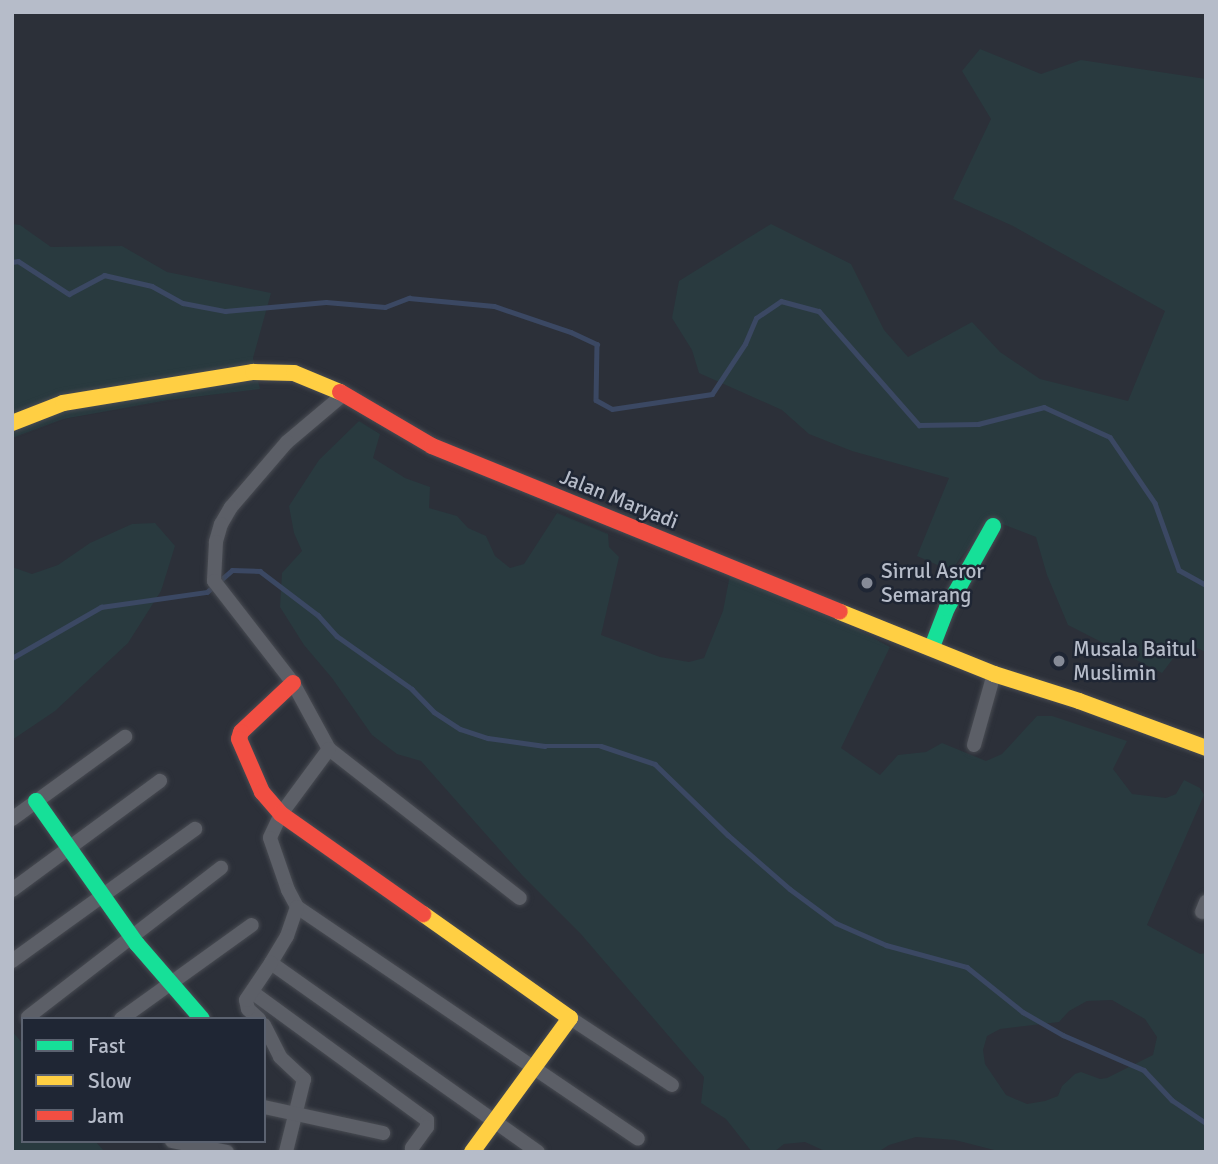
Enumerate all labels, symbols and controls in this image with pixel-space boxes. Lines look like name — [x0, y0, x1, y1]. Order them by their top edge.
street label: Jalan Maryadi — [556, 464, 682, 534]
place label: Sirrul Asror Semarang — [881, 558, 984, 608]
marker: Sirrul Asror Semarang — [859, 575, 875, 591]
place label: Musala Baitul Muslimin — [1073, 636, 1197, 686]
marker: Musala Baitul Muslimin — [1051, 653, 1067, 669]
legend — [21, 1017, 266, 1143]
text: Fast — [88, 1033, 125, 1059]
text: Slow — [88, 1068, 132, 1094]
text: Jam — [88, 1103, 124, 1129]

